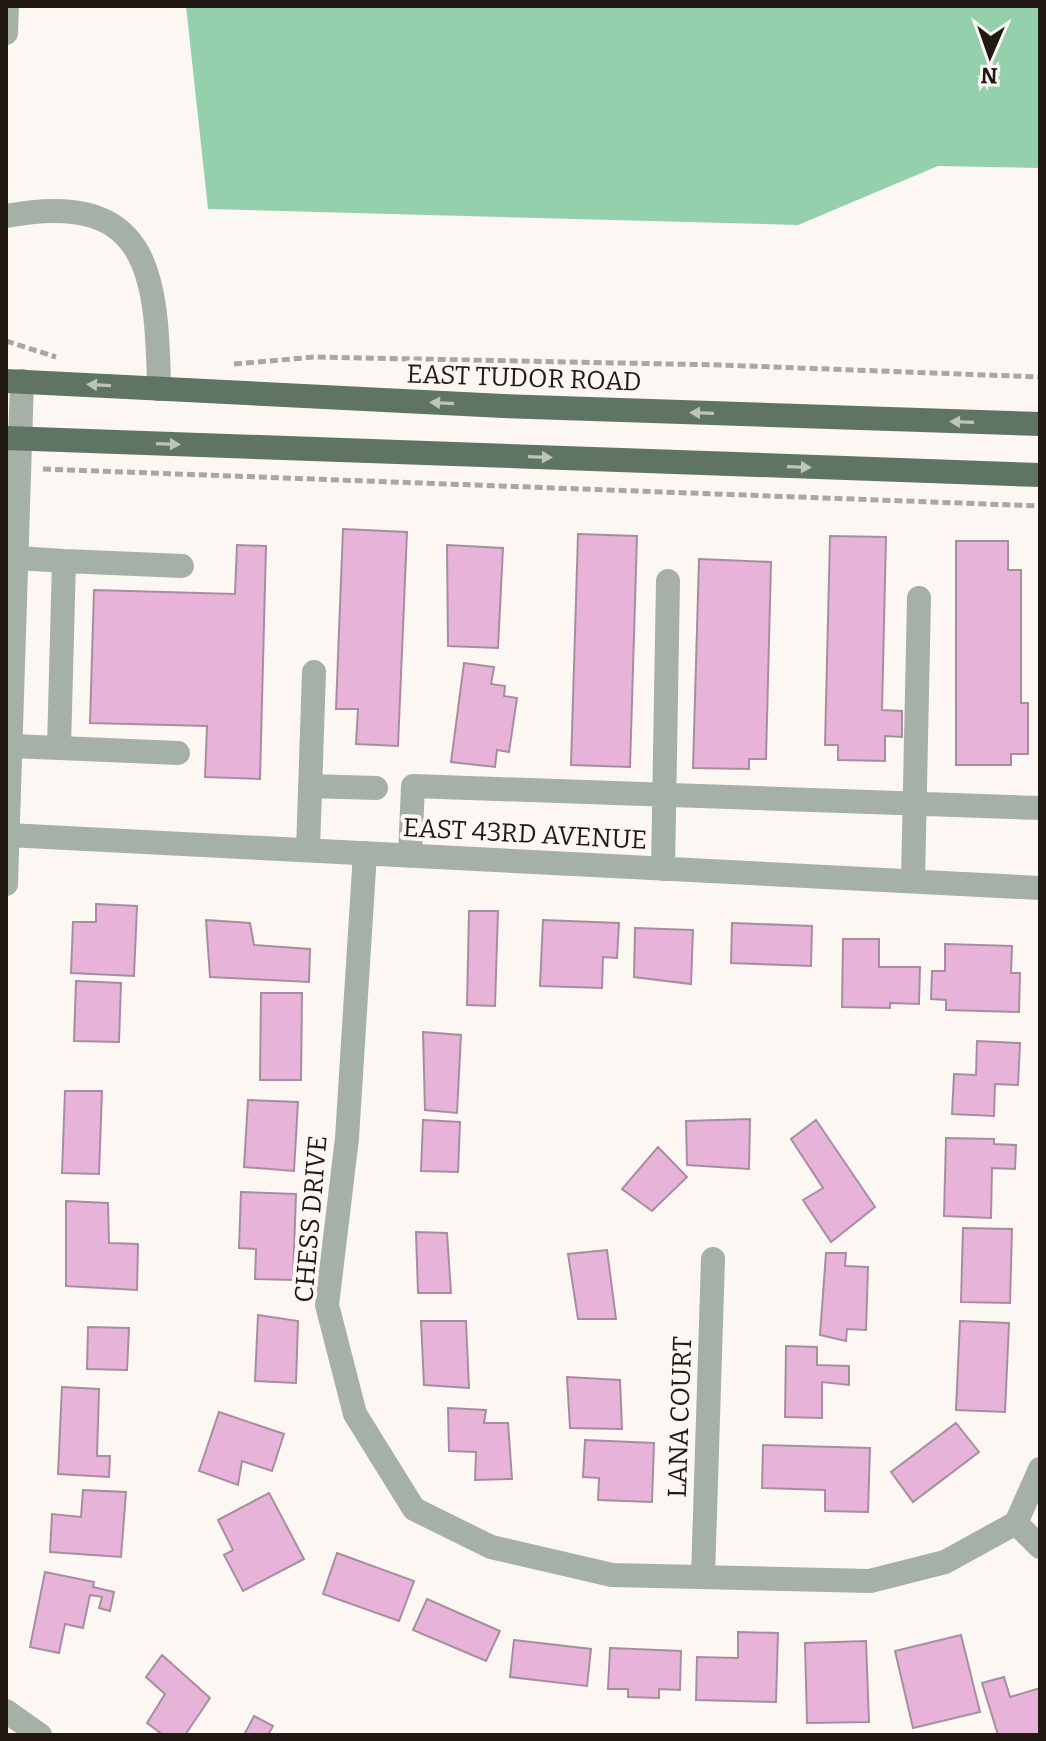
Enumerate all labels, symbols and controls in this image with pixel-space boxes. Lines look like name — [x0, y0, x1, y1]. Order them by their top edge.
north arrow — [950, 16, 1030, 96]
text: N — [980, 62, 998, 89]
street label: EAST TUDOR ROAD — [406, 358, 642, 398]
one-way arrow — [86, 379, 111, 392]
one-way arrow — [429, 396, 454, 409]
one-way arrow — [689, 406, 714, 419]
one-way arrow — [949, 415, 974, 428]
one-way arrow — [156, 437, 181, 450]
one-way arrow — [528, 451, 553, 464]
one-way arrow — [787, 460, 812, 473]
street label: EAST 43RD AVENUE — [402, 812, 648, 856]
street label: CHESS DRIVE — [288, 1134, 334, 1304]
street label: LANA COURT — [662, 1336, 698, 1498]

